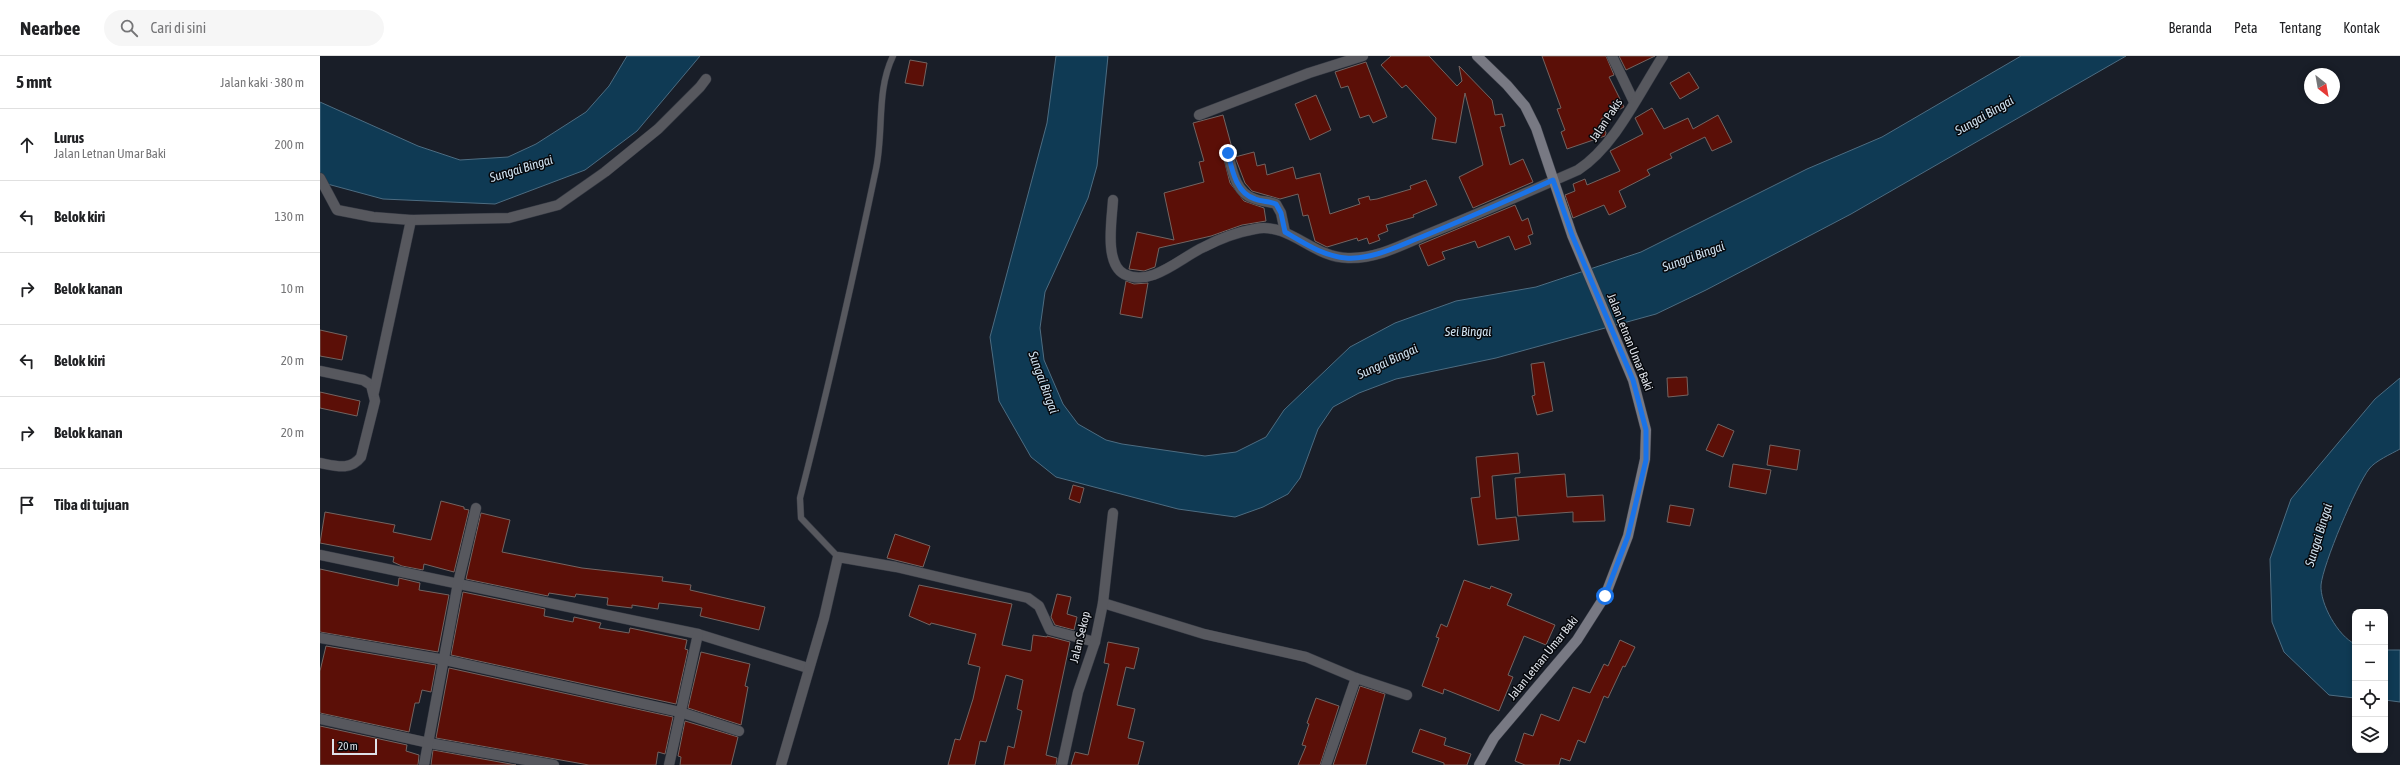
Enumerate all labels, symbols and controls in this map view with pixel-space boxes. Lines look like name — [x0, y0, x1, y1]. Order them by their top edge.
search box — [104, 10, 384, 46]
text: Nearbee — [20, 17, 80, 39]
icon: search — [118, 17, 140, 39]
text: Cari di sini — [150, 19, 206, 36]
text: Beranda — [2169, 20, 2212, 36]
text: Peta — [2234, 20, 2258, 36]
text: Tentang — [2280, 20, 2321, 36]
text: Kontak — [2343, 20, 2380, 36]
north arrow — [2304, 68, 2340, 104]
text: 5 mnt — [16, 72, 52, 92]
text: Jalan kaki · 380 m — [220, 75, 304, 90]
water label: Sungai Bingai — [1951, 93, 2016, 139]
street label: Jalan Pakis — [1587, 96, 1625, 144]
text: Lurus — [54, 129, 84, 146]
icon: ahead — [16, 134, 38, 156]
text: 200 m — [275, 137, 304, 152]
route end — [1219, 144, 1237, 162]
text: Jalan Letnan Umar Baki — [54, 146, 166, 161]
water label: Sungai Bingai — [487, 152, 554, 185]
icon: left — [16, 206, 38, 228]
text: Belok kiri — [54, 208, 105, 225]
text: 130 m — [275, 209, 304, 224]
water label: Sungai Bingai — [1659, 238, 1726, 275]
icon: right — [16, 278, 38, 300]
text: Belok kanan — [54, 280, 123, 297]
text: 10 m — [281, 281, 304, 296]
street label: Jalan Letnan Umar Baki — [1604, 291, 1656, 393]
water label: Sei Bingai — [1444, 324, 1491, 339]
water label: Sungai Bingai — [1354, 341, 1420, 382]
water label: Sungai Bingai — [1025, 348, 1062, 415]
icon: left — [16, 350, 38, 372]
text: Belok kiri — [54, 352, 105, 369]
text: 20 m — [281, 353, 304, 368]
icon: right — [16, 422, 38, 444]
text: Belok kanan — [54, 424, 123, 441]
text: 20 m — [281, 425, 304, 440]
icon: arrive — [16, 494, 38, 516]
text: Tiba di tujuan — [54, 496, 129, 513]
water label: Sungai Bingai — [2301, 502, 2335, 569]
route start — [1596, 587, 1614, 605]
map controls — [2352, 609, 2388, 753]
button: + — [2352, 609, 2388, 645]
street label: Jalan Sekop — [1067, 610, 1093, 664]
street label: Jalan Letnan Umar Baki — [1505, 613, 1581, 703]
button: − — [2352, 645, 2388, 681]
button: locate — [2352, 681, 2388, 717]
button: layers — [2352, 717, 2388, 753]
scale bar — [332, 737, 377, 756]
text: 20 m — [338, 740, 358, 752]

